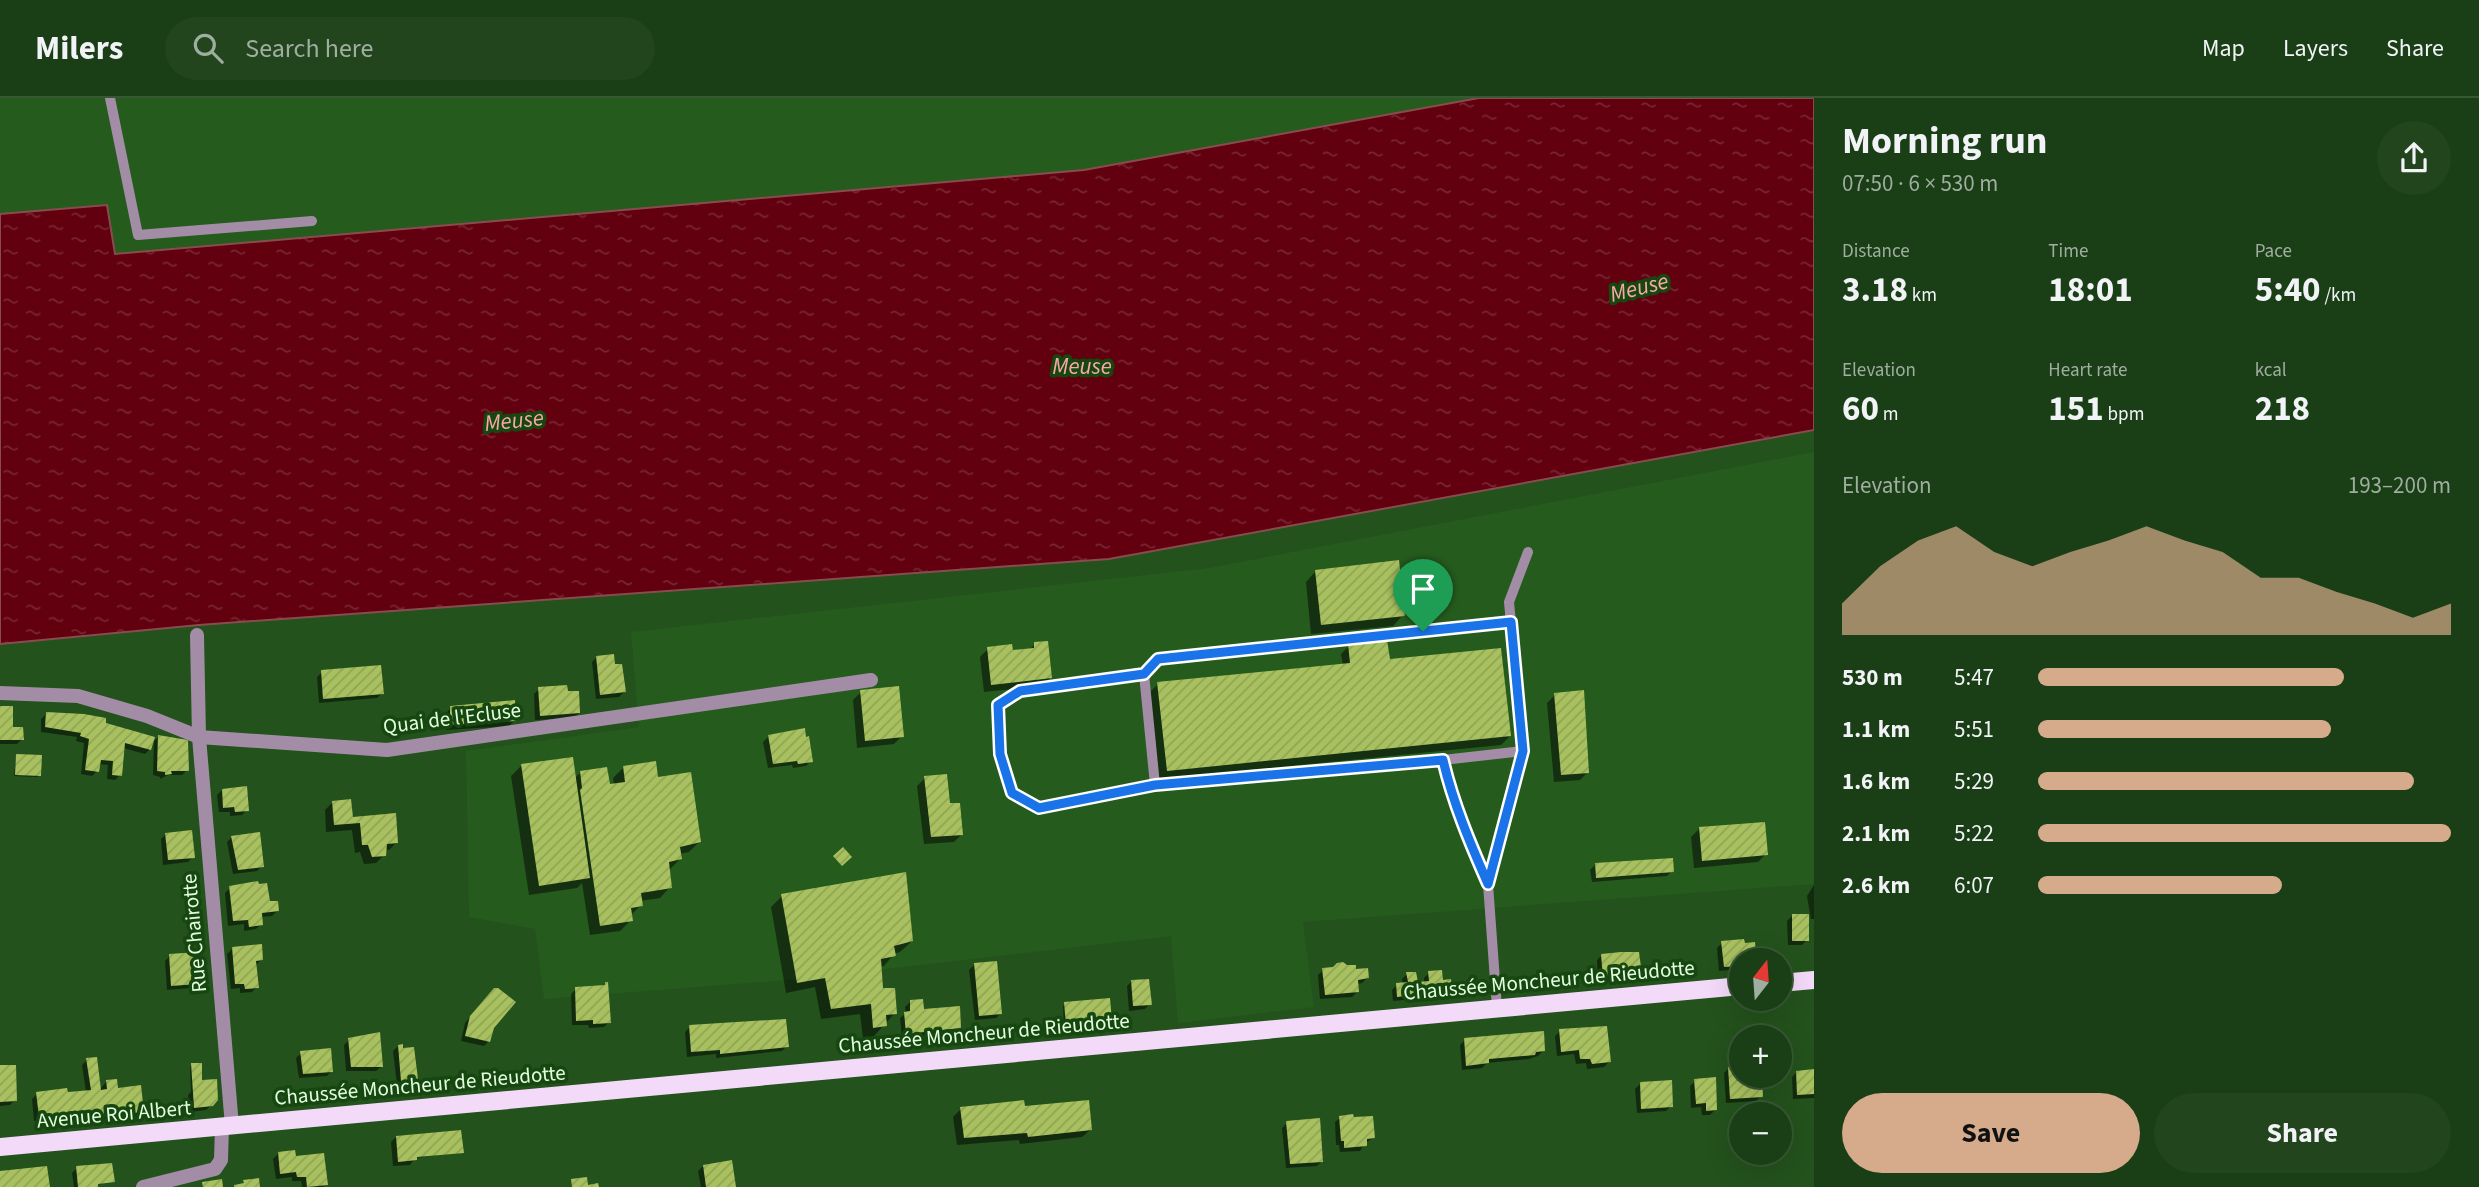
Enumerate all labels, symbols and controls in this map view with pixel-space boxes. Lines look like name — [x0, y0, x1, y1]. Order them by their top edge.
search box — [165, 17, 655, 80]
text: Milers — [35, 25, 123, 72]
icon: search — [189, 29, 227, 67]
text: Search here — [245, 30, 373, 67]
text: Map — [2202, 31, 2245, 66]
text: Layers — [2283, 31, 2348, 66]
text: Share — [2386, 31, 2444, 66]
text: Morning run — [1842, 114, 2047, 168]
button: share — [2377, 121, 2451, 195]
text: 07:50 · 6 × 530 m — [1842, 167, 1998, 200]
text: Distance — [1842, 238, 1910, 265]
text: Time — [2048, 238, 2088, 265]
text: Pace — [2255, 238, 2292, 265]
water label: Meuse — [1606, 264, 1672, 311]
text: 3.18 — [1842, 265, 1908, 315]
text: 18:01 — [2048, 265, 2133, 315]
text: 5:40 — [2255, 265, 2321, 315]
text: km — [1908, 282, 1937, 309]
text: /km — [2321, 282, 2356, 309]
water label: Meuse — [1052, 350, 1112, 383]
text: Elevation — [1842, 357, 1916, 384]
text: Heart rate — [2048, 357, 2127, 384]
text: kcal — [2255, 357, 2287, 384]
text: 60 — [1842, 384, 1879, 434]
text: 151 — [2048, 384, 2104, 434]
text: 218 — [2255, 384, 2310, 434]
water label: Meuse — [483, 401, 545, 440]
text: m — [1879, 401, 1899, 428]
text: bpm — [2104, 401, 2144, 428]
text: Elevation — [1842, 469, 1932, 502]
text: 193–200 m — [2348, 469, 2451, 502]
pin — [1393, 559, 1453, 631]
icon: arrive — [1404, 570, 1442, 608]
text: 530 m — [1842, 661, 1903, 694]
text: 5:47 — [1954, 661, 1994, 694]
street label: Quai de l'Ecluse — [381, 695, 523, 741]
text: 1.1 km — [1842, 713, 1910, 746]
text: 5:51 — [1954, 713, 1994, 746]
text: 1.6 km — [1842, 765, 1910, 798]
text: 5:29 — [1954, 765, 1994, 798]
text: 2.1 km — [1842, 817, 1910, 850]
text: 5:22 — [1954, 817, 1994, 850]
text: 2.6 km — [1842, 869, 1910, 902]
text: 6:07 — [1954, 869, 1994, 902]
street label: Rue Chairotte — [174, 872, 214, 994]
north arrow — [1729, 948, 1792, 1012]
map controls — [1729, 948, 1792, 1165]
street label: Chaussée Moncheur de Rieudotte — [1402, 952, 1696, 1008]
street label: Chaussée Moncheur de Rieudotte — [837, 1005, 1131, 1061]
button: + — [1729, 1025, 1792, 1088]
street label: Chaussée Moncheur de Rieudotte — [273, 1057, 567, 1113]
street label: Avenue Roi Albert — [36, 1092, 192, 1136]
button: Save — [1842, 1093, 2140, 1173]
button: Share — [2154, 1093, 2451, 1173]
button: − — [1729, 1102, 1792, 1165]

